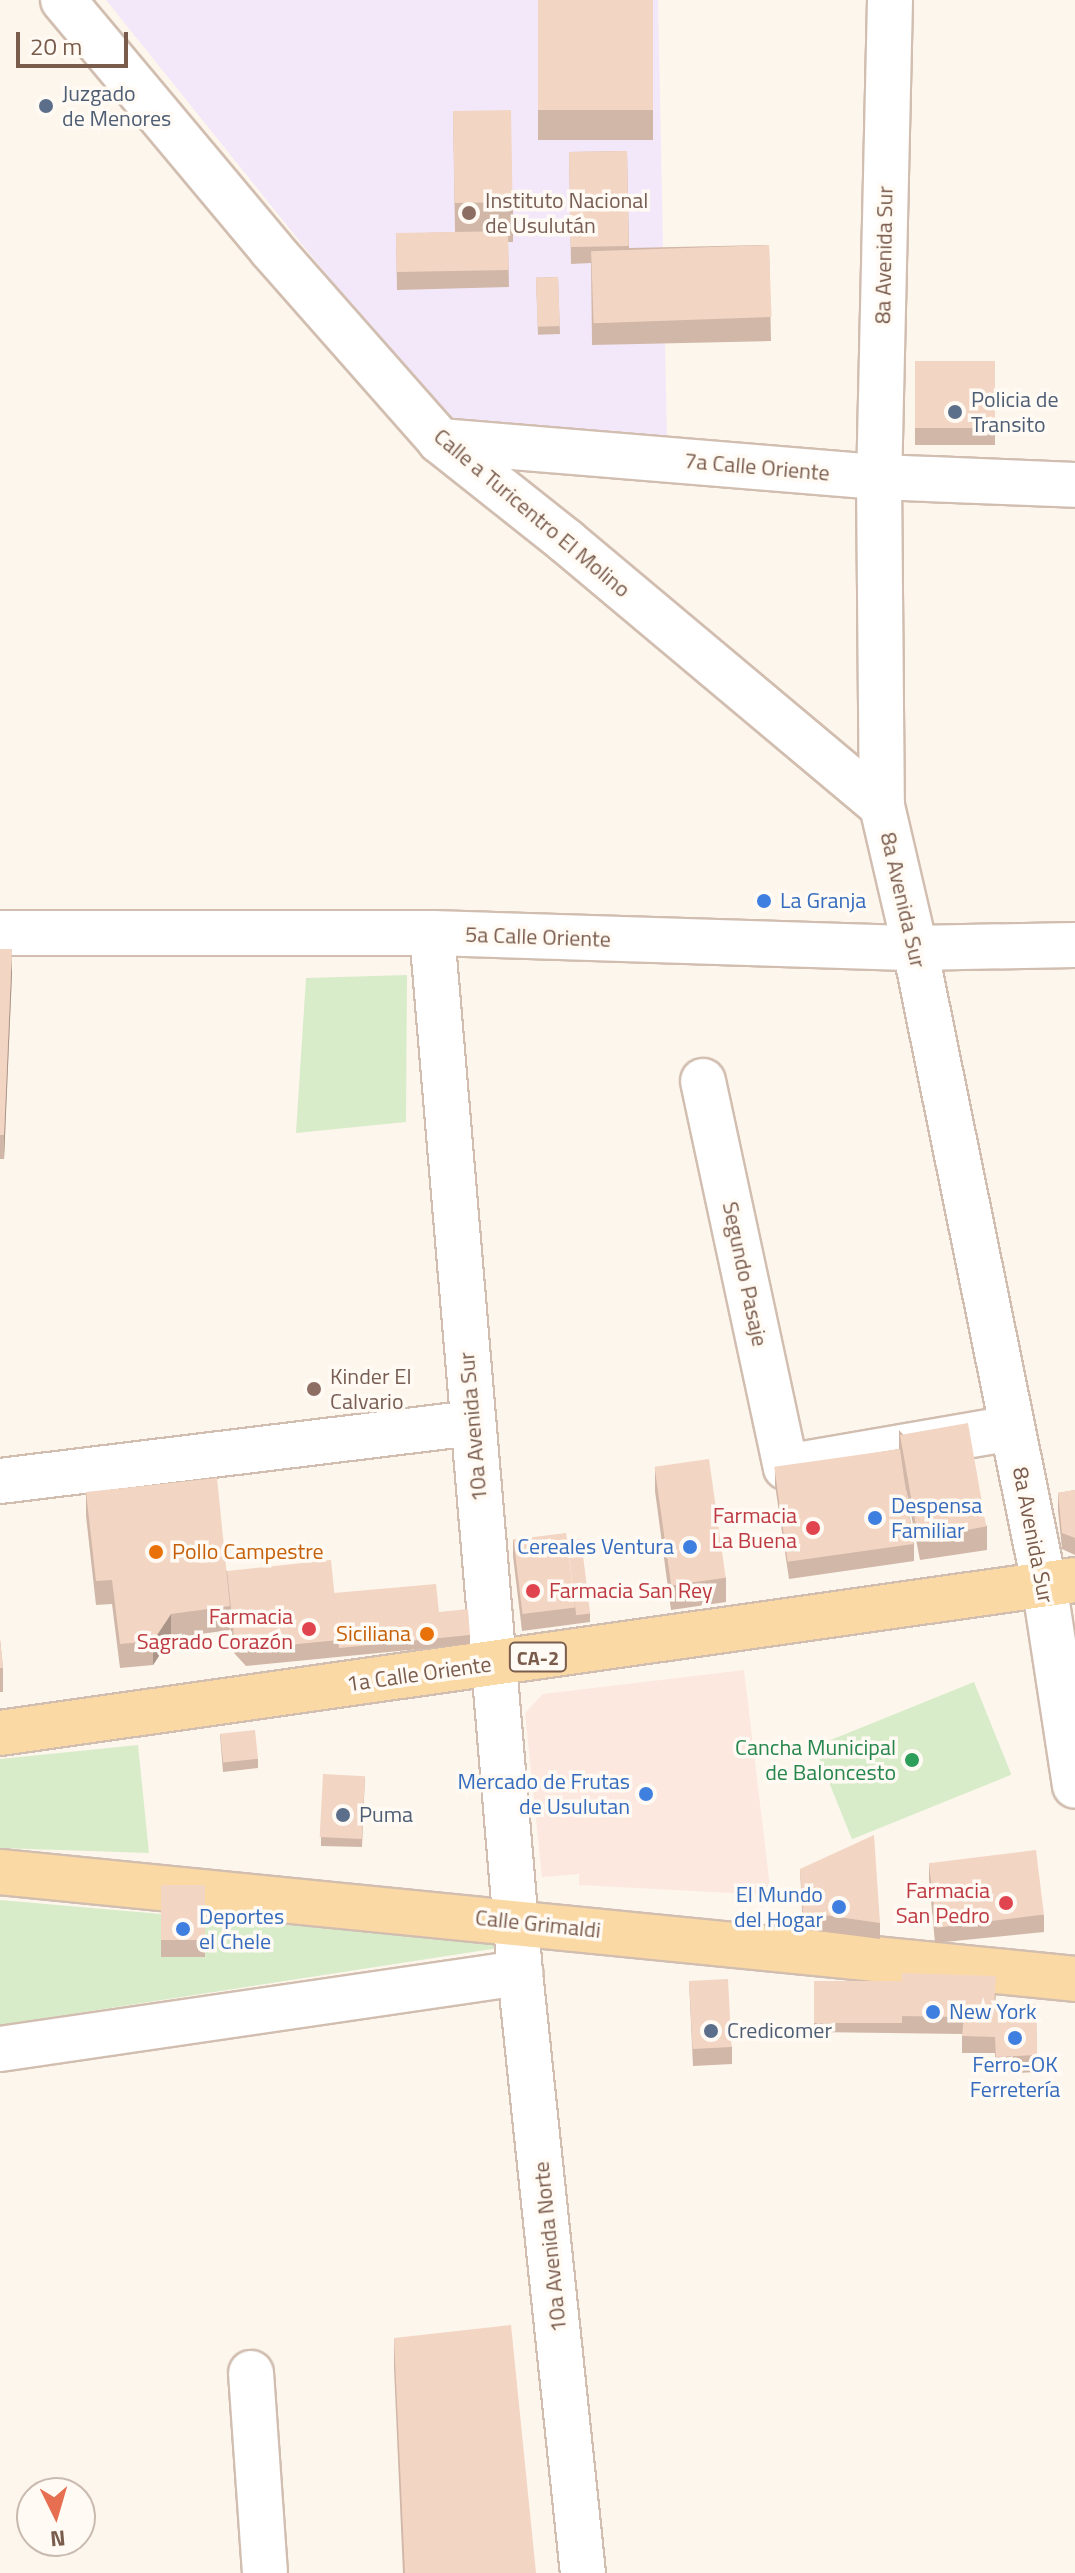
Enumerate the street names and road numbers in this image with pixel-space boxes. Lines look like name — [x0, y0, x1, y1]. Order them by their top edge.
street label: 8a Avenida Sur — [870, 186, 898, 324]
street label: Calle a Turicentro El Molino — [429, 423, 635, 603]
street label: 7a Calle Oriente — [683, 447, 831, 487]
street label: 8a Avenida Sur — [875, 830, 931, 970]
street label: 5a Calle Oriente — [465, 921, 611, 953]
street label: Segundo Pasaje — [717, 1199, 773, 1349]
street label: 10a Avenida Sur — [453, 1351, 493, 1503]
street label: 8a Avenida Sur — [1007, 1465, 1059, 1605]
road number: CA-2 — [508, 1641, 568, 1673]
street label: 1a Calle Oriente — [345, 1651, 493, 1697]
street label: Calle Grimaldi — [474, 1904, 602, 1944]
street label: 10a Avenida Norte — [528, 2160, 572, 2334]

